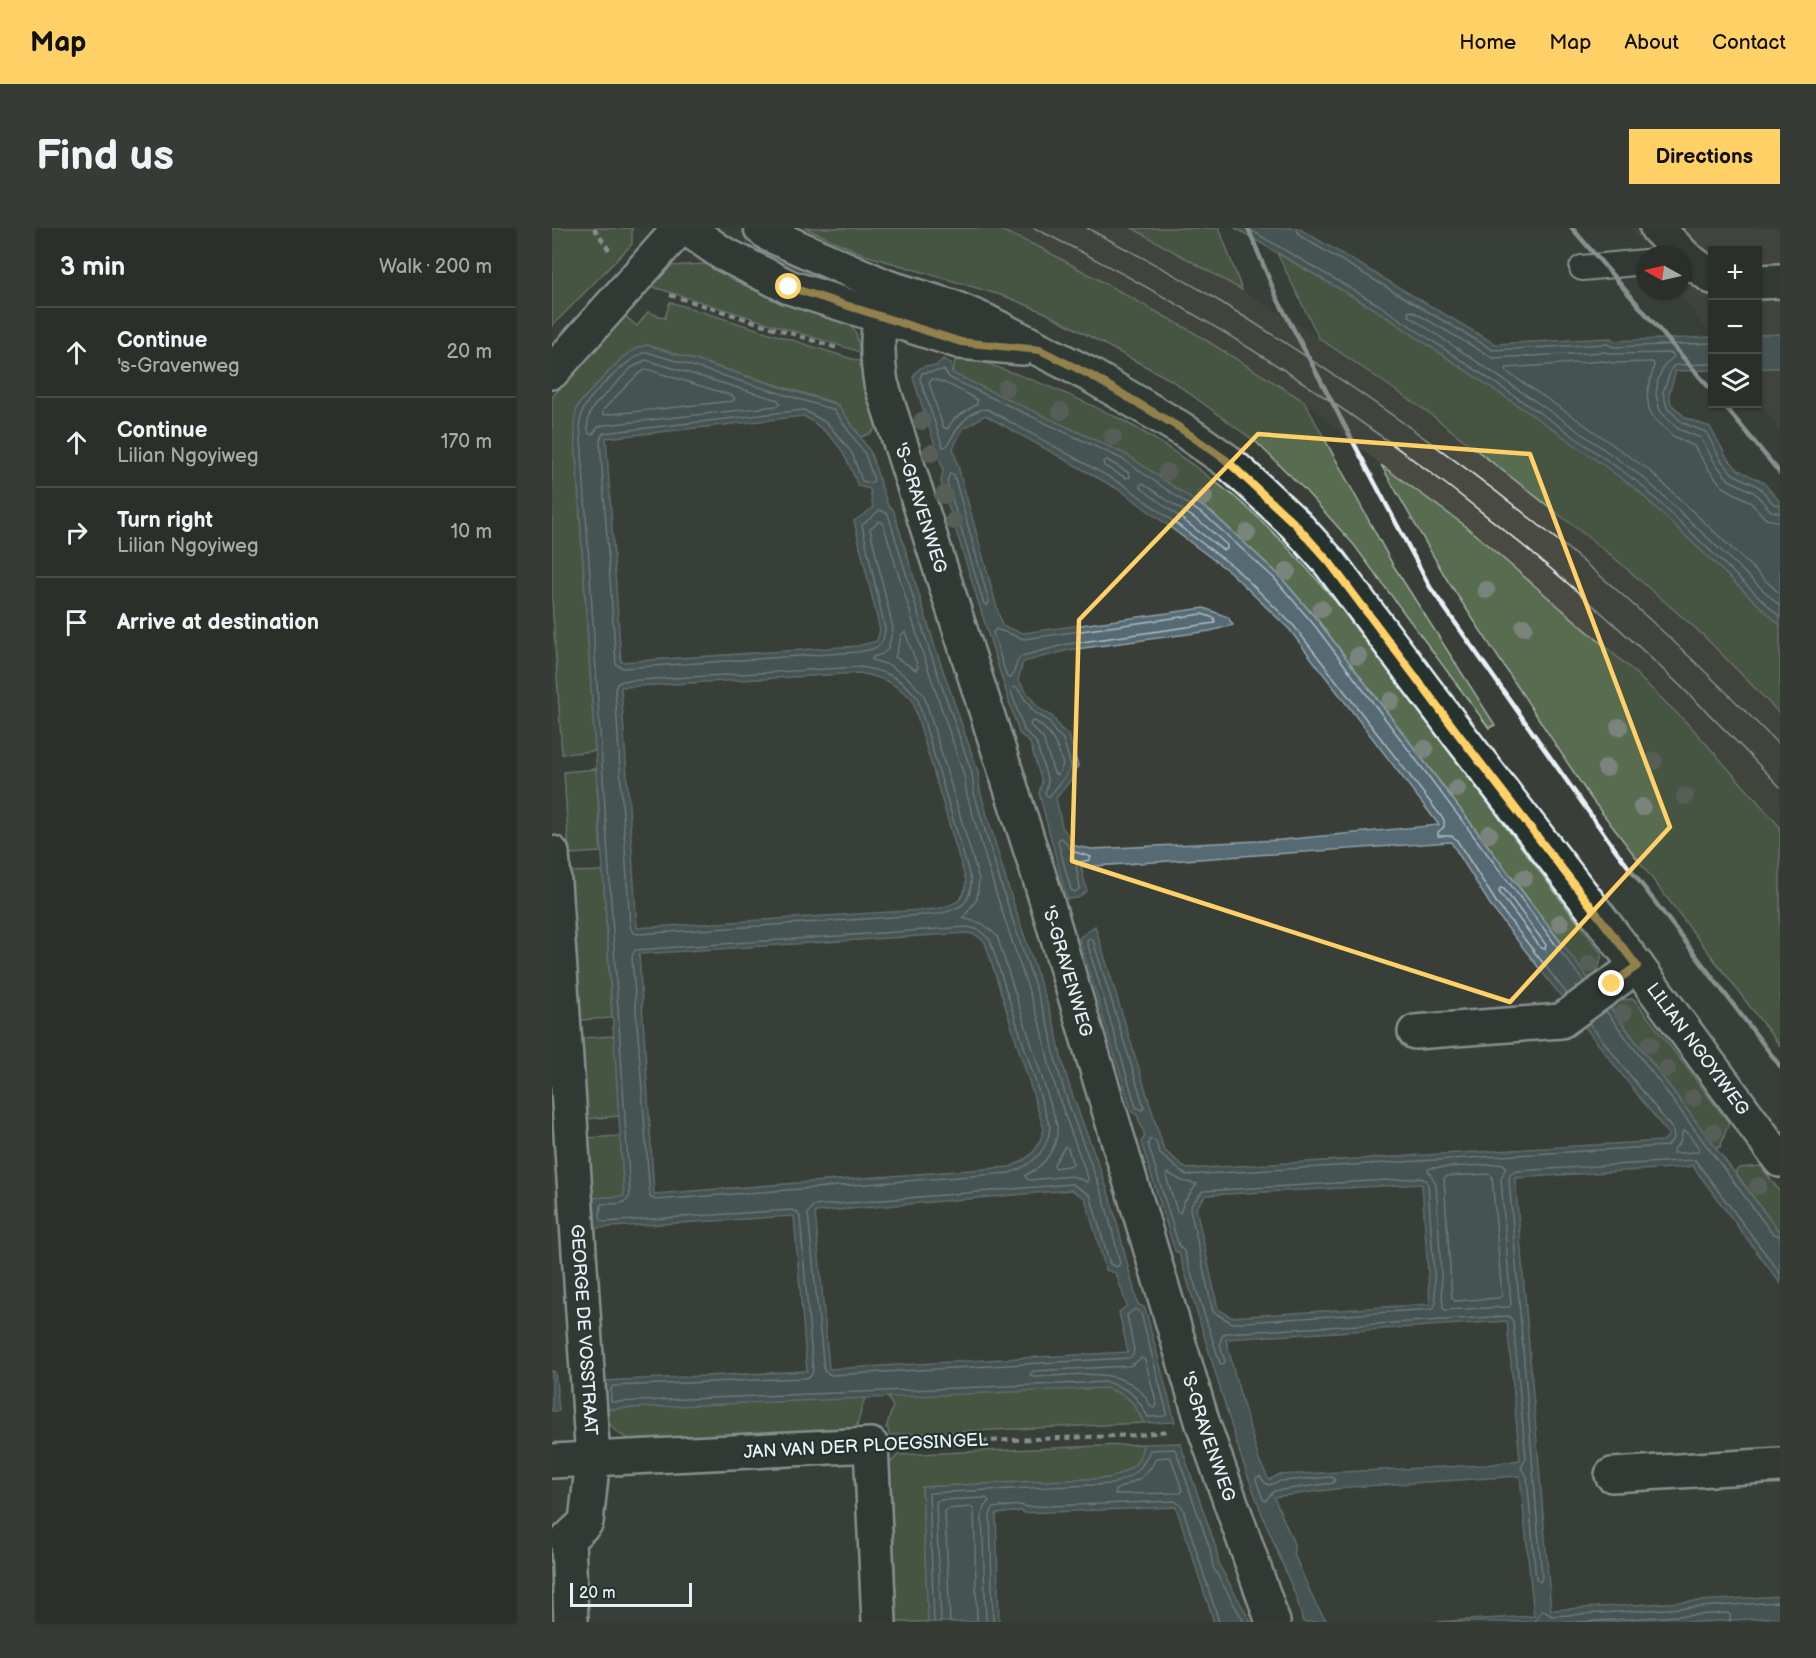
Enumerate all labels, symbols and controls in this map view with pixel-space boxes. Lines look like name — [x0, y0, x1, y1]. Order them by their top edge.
text: Map — [30, 26, 86, 59]
text: Home — [1459, 30, 1516, 55]
text: Map — [1549, 30, 1591, 55]
text: About — [1624, 30, 1679, 55]
text: Contact — [1712, 30, 1786, 55]
button: Directions — [1629, 129, 1780, 184]
text: Find us — [36, 131, 174, 182]
north arrow — [1636, 246, 1690, 300]
map controls — [1708, 246, 1762, 408]
button: + — [1708, 246, 1762, 300]
text: 3 min — [60, 252, 125, 283]
text: Walk · 200 m — [379, 255, 492, 279]
route start — [775, 273, 801, 299]
button: − — [1708, 300, 1762, 354]
text: Continue — [117, 327, 207, 354]
icon: ahead — [60, 336, 93, 369]
text: 20 m — [447, 340, 492, 364]
text: 's-Gravenweg — [117, 354, 240, 378]
button: layers — [1708, 354, 1762, 408]
text: Continue — [117, 417, 207, 444]
icon: ahead — [60, 426, 93, 459]
text: 170 m — [441, 430, 492, 454]
street label: 'S-GRAVENWEG — [890, 440, 952, 575]
text: Lilian Ngoyiweg — [117, 444, 258, 468]
text: Turn right — [117, 507, 213, 534]
icon: right — [60, 516, 93, 549]
text: 10 m — [451, 520, 492, 544]
text: Lilian Ngoyiweg — [117, 534, 258, 558]
icon: arrive — [60, 606, 93, 639]
text: Arrive at destination — [117, 609, 319, 636]
street label: 'S-GRAVENWEG — [1038, 903, 1097, 1039]
route end — [1598, 970, 1624, 996]
street label: LILIAN NGOYIWEG — [1642, 979, 1754, 1119]
street label: GEORGE DE VOSSTRAAT — [567, 1224, 602, 1436]
street label: 'S-GRAVENWEG — [1177, 1369, 1240, 1504]
street label: JAN VAN DER PLOEGSINGEL — [743, 1429, 989, 1463]
scale bar — [570, 1580, 692, 1608]
text: 20 m — [579, 1584, 615, 1603]

